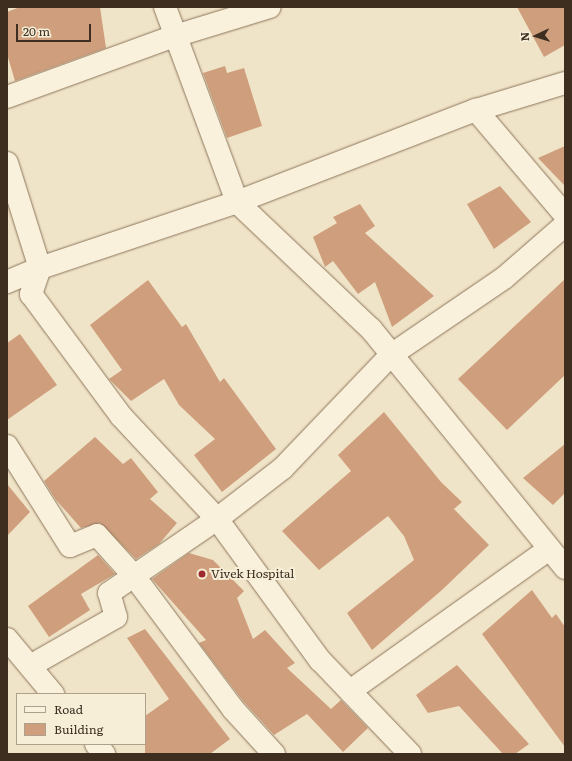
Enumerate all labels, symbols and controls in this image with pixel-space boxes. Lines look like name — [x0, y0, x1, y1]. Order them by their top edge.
scale bar — [18, 16, 93, 42]
north arrow — [516, 16, 556, 56]
text: 20 m — [23, 22, 50, 40]
text: N — [516, 32, 532, 42]
place label: Vivek Hospital — [211, 567, 294, 581]
marker: Vivek Hospital — [196, 568, 208, 580]
legend — [16, 693, 146, 745]
text: Road — [54, 700, 83, 718]
text: Building — [54, 720, 103, 738]

